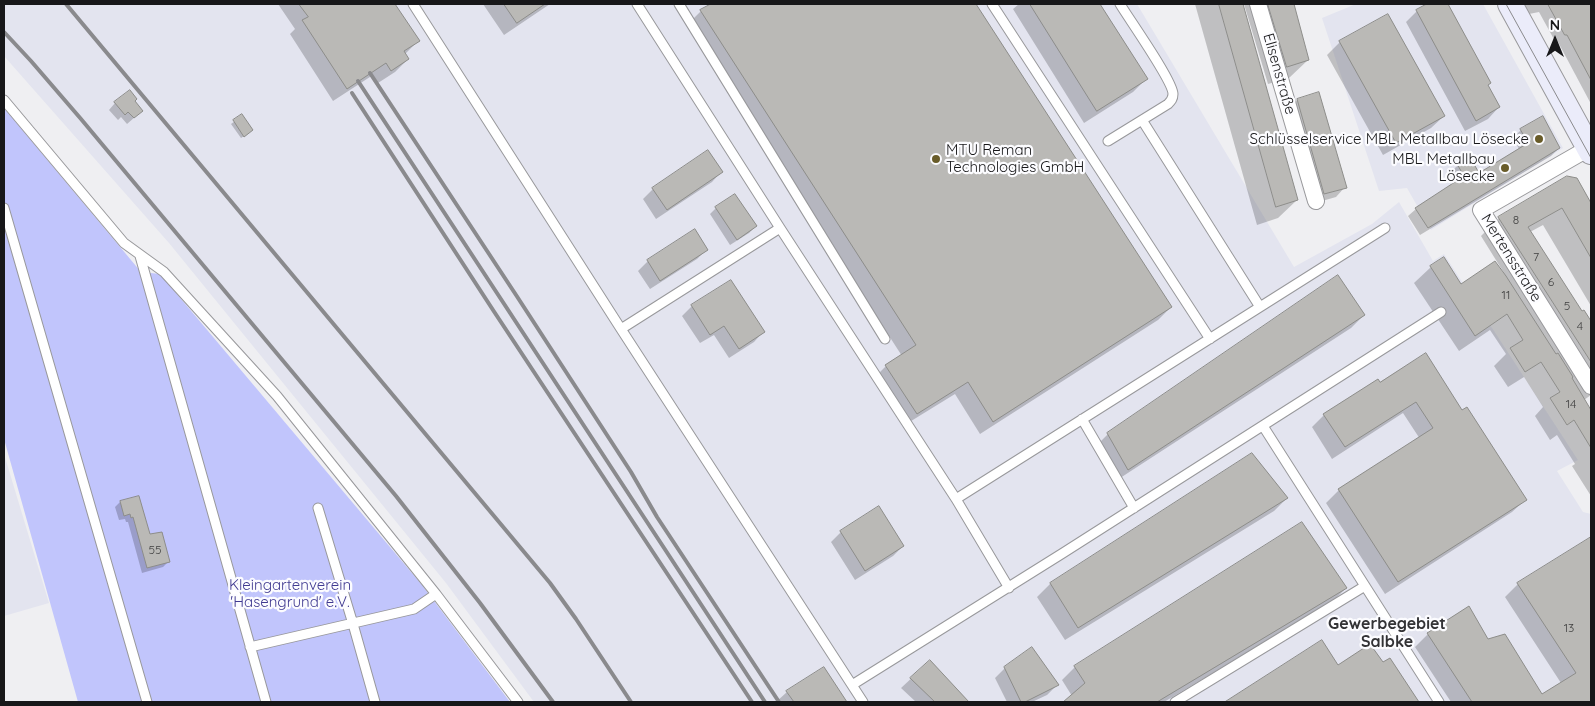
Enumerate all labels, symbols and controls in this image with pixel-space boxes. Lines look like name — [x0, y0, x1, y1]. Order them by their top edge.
north arrow — [1530, 15, 1580, 65]
text: N — [1550, 16, 1560, 34]
street label: Elisenstraße — [1259, 31, 1299, 117]
place label: Schlüsselservice MBL Metallbau Lösecke — [1250, 130, 1529, 148]
marker: Schlüsselservice MBL Metallbau Lösecke — [1533, 133, 1545, 145]
place label: MTU Reman Technologies GmbH — [946, 141, 1084, 176]
place label: MBL Metallbau Lösecke — [1392, 150, 1495, 185]
marker: MTU Reman Technologies GmbH — [930, 153, 942, 165]
marker: MBL Metallbau Lösecke — [1499, 162, 1511, 174]
street label: Mertensstraße — [1477, 211, 1545, 305]
house number: 8 — [1513, 213, 1519, 227]
house number: 7 — [1533, 250, 1539, 264]
house number: 6 — [1548, 275, 1554, 289]
house number: 11 — [1502, 288, 1510, 302]
house number: 5 — [1564, 299, 1570, 313]
house number: 4 — [1577, 319, 1583, 333]
house number: 14 — [1566, 397, 1576, 411]
house number: 55 — [148, 543, 162, 557]
park label: Kleingartenverein 'Hasengrund' e.V. — [229, 576, 351, 611]
district label: Gewerbegebiet Salbke — [1328, 614, 1446, 652]
house number: 13 — [1564, 621, 1574, 635]

